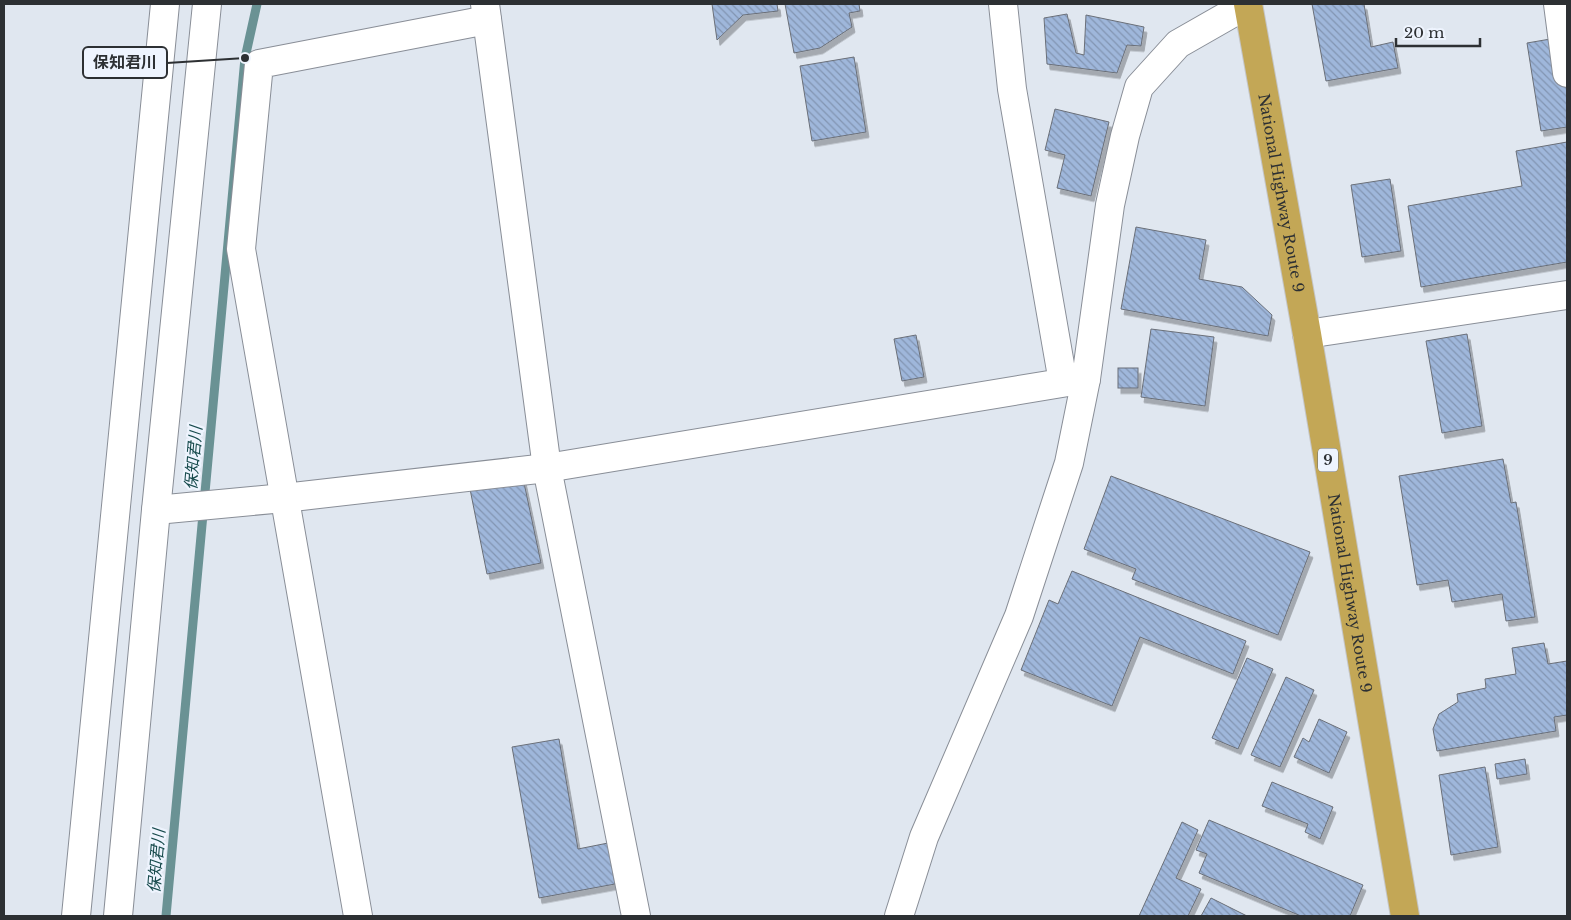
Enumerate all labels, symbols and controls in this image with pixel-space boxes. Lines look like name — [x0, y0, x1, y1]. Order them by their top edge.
scale bar — [1396, 15, 1480, 47]
text: 20 m — [1404, 23, 1444, 42]
callout: 保知君川 — [83, 47, 167, 78]
text: 保知君川 — [93, 52, 157, 72]
street label: National Highway Route 9 — [1255, 92, 1309, 294]
water label: 保知君川 — [180, 423, 206, 491]
road number: 9 — [1318, 448, 1338, 472]
street label: National Highway Route 9 — [1325, 492, 1377, 694]
water label: 保知君川 — [143, 826, 169, 894]

